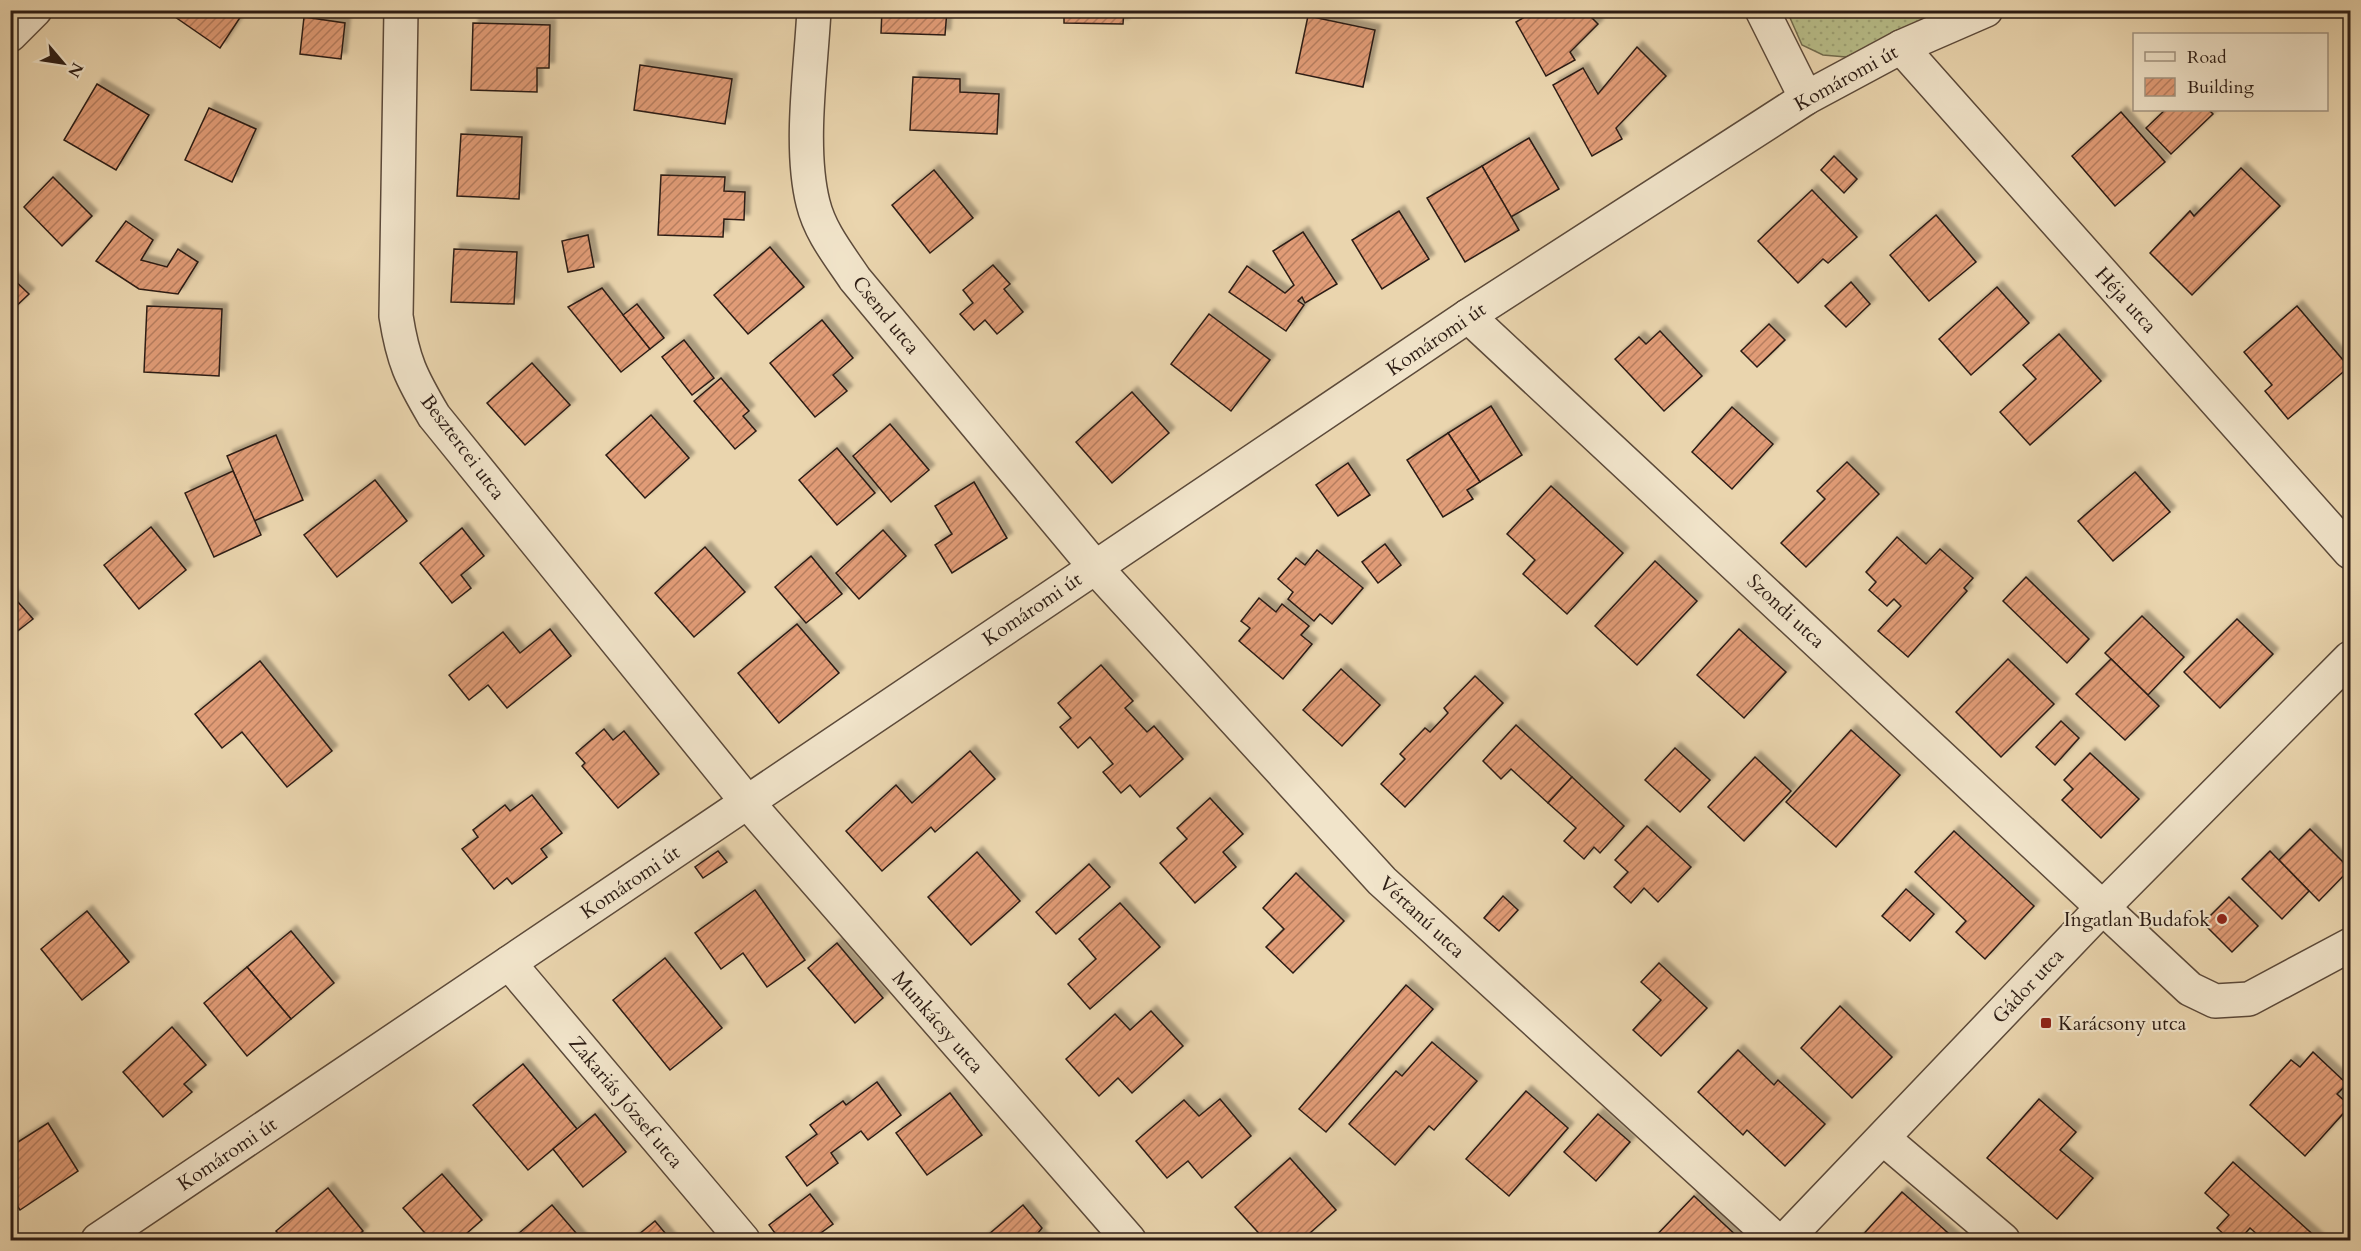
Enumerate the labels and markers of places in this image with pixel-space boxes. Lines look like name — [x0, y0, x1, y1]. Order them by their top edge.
place label: Ingatlan Budafok — [2064, 906, 2210, 933]
marker: Ingatlan Budafok — [2215, 912, 2229, 926]
place label: Karácsony utca — [2058, 1010, 2187, 1037]
marker: Karácsony utca — [2039, 1016, 2053, 1030]

